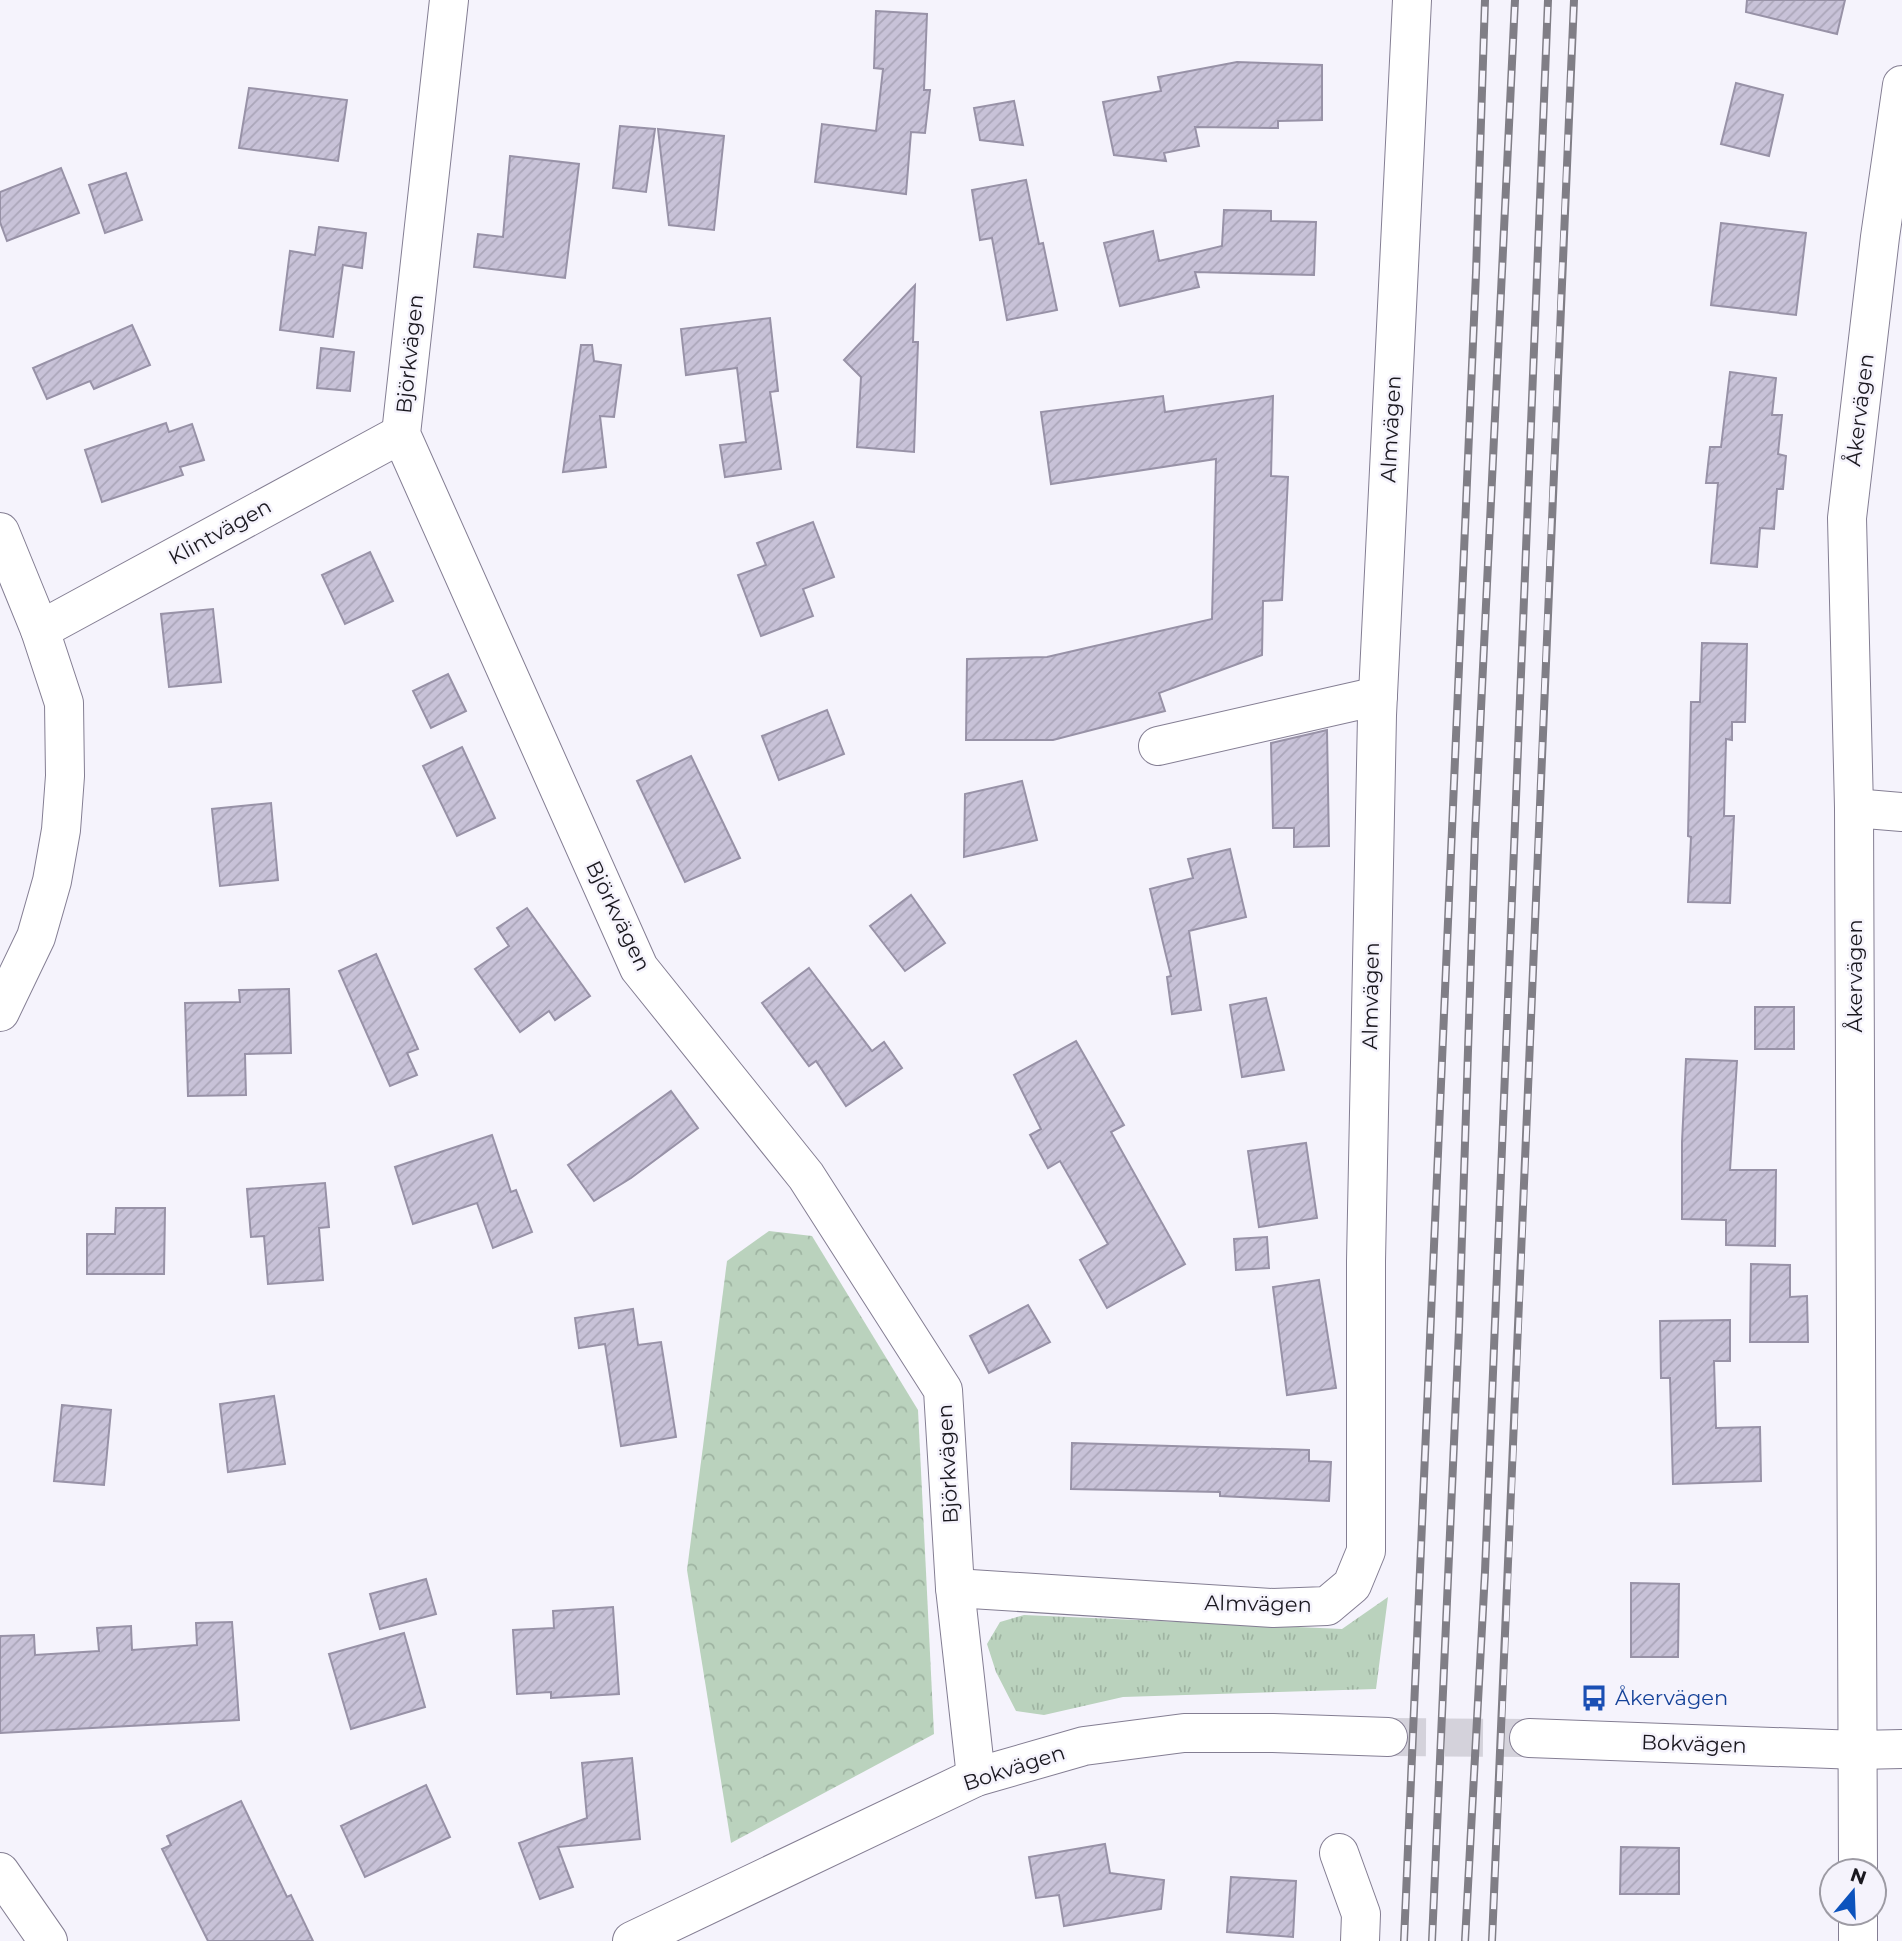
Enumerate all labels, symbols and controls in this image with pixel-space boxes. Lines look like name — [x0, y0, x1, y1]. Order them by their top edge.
street label: Björkvägen — [391, 293, 428, 415]
street label: Åkervägen — [1840, 352, 1879, 468]
street label: Almvägen — [1375, 375, 1406, 483]
street label: Klintvägen — [164, 493, 275, 570]
street label: Björkvägen — [581, 857, 656, 975]
street label: Åkervägen — [1842, 919, 1867, 1033]
street label: Almvägen — [1357, 942, 1384, 1050]
street label: Björkvägen — [932, 1404, 963, 1524]
street label: Almvägen — [1204, 1590, 1312, 1617]
bus stop icon: Åkervägen — [1579, 1683, 1609, 1713]
place label: Åkervägen — [1615, 1685, 1728, 1710]
street label: Bokvägen — [1641, 1729, 1747, 1758]
street label: Bokvägen — [960, 1739, 1068, 1796]
north arrow — [1818, 1857, 1888, 1927]
text: N — [1847, 1863, 1869, 1890]

